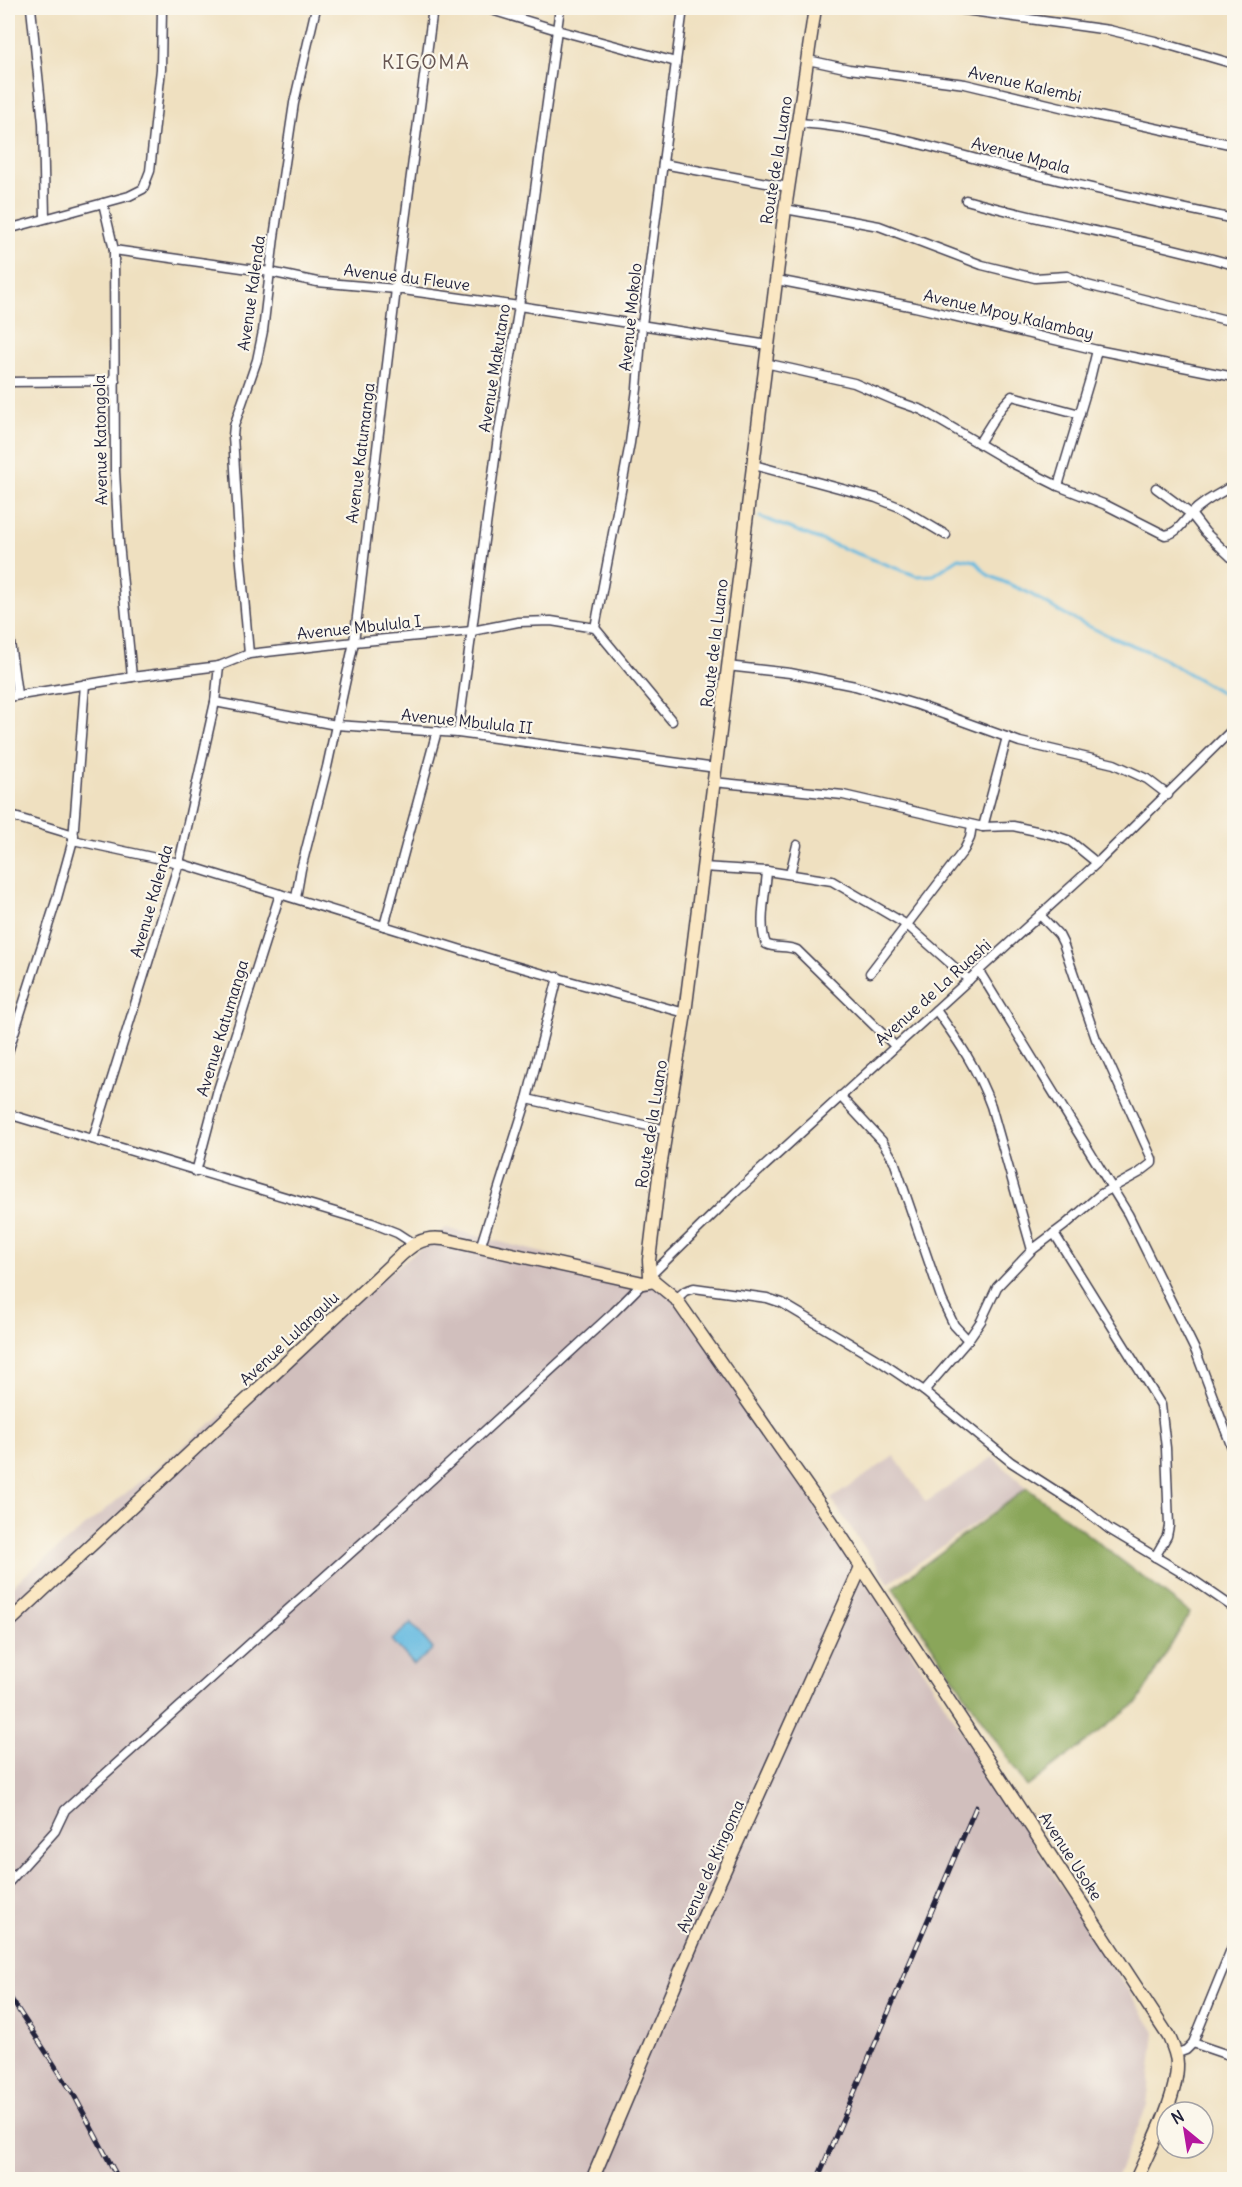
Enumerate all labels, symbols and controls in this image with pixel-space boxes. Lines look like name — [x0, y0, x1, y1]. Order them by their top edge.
district label: KIGOMA — [382, 49, 470, 74]
street label: Avenue Kalembi — [967, 61, 1083, 107]
street label: Route de la Luano — [756, 94, 796, 226]
street label: Avenue Mpala — [969, 132, 1073, 178]
street label: Avenue Kalenda — [233, 234, 269, 352]
street label: Avenue du Fleuve — [343, 259, 471, 295]
street label: Avenue Mokolo — [614, 262, 646, 372]
street label: Avenue Mpoy Kalambay — [922, 285, 1096, 343]
street label: Avenue Makutano — [474, 302, 514, 434]
street label: Avenue Katongola — [89, 375, 111, 505]
street label: Avenue Katumanga — [341, 382, 379, 524]
street label: Route de la Luano — [696, 578, 732, 708]
street label: Avenue Mbulula I — [296, 611, 422, 643]
street label: Avenue Mbulula II — [400, 704, 534, 738]
street label: Avenue Kalenda — [125, 842, 177, 960]
street label: Avenue de La Ruashi — [871, 935, 995, 1049]
street label: Avenue Katumanga — [192, 957, 252, 1099]
street label: Route de la Luano — [631, 1058, 671, 1190]
street label: Avenue Lulangulu — [235, 1287, 343, 1389]
street label: Avenue de Kingoma — [672, 1797, 748, 1935]
street label: Avenue Usoke — [1035, 1808, 1107, 1904]
north arrow — [1155, 2100, 1215, 2160]
text: N — [1168, 2106, 1187, 2128]

